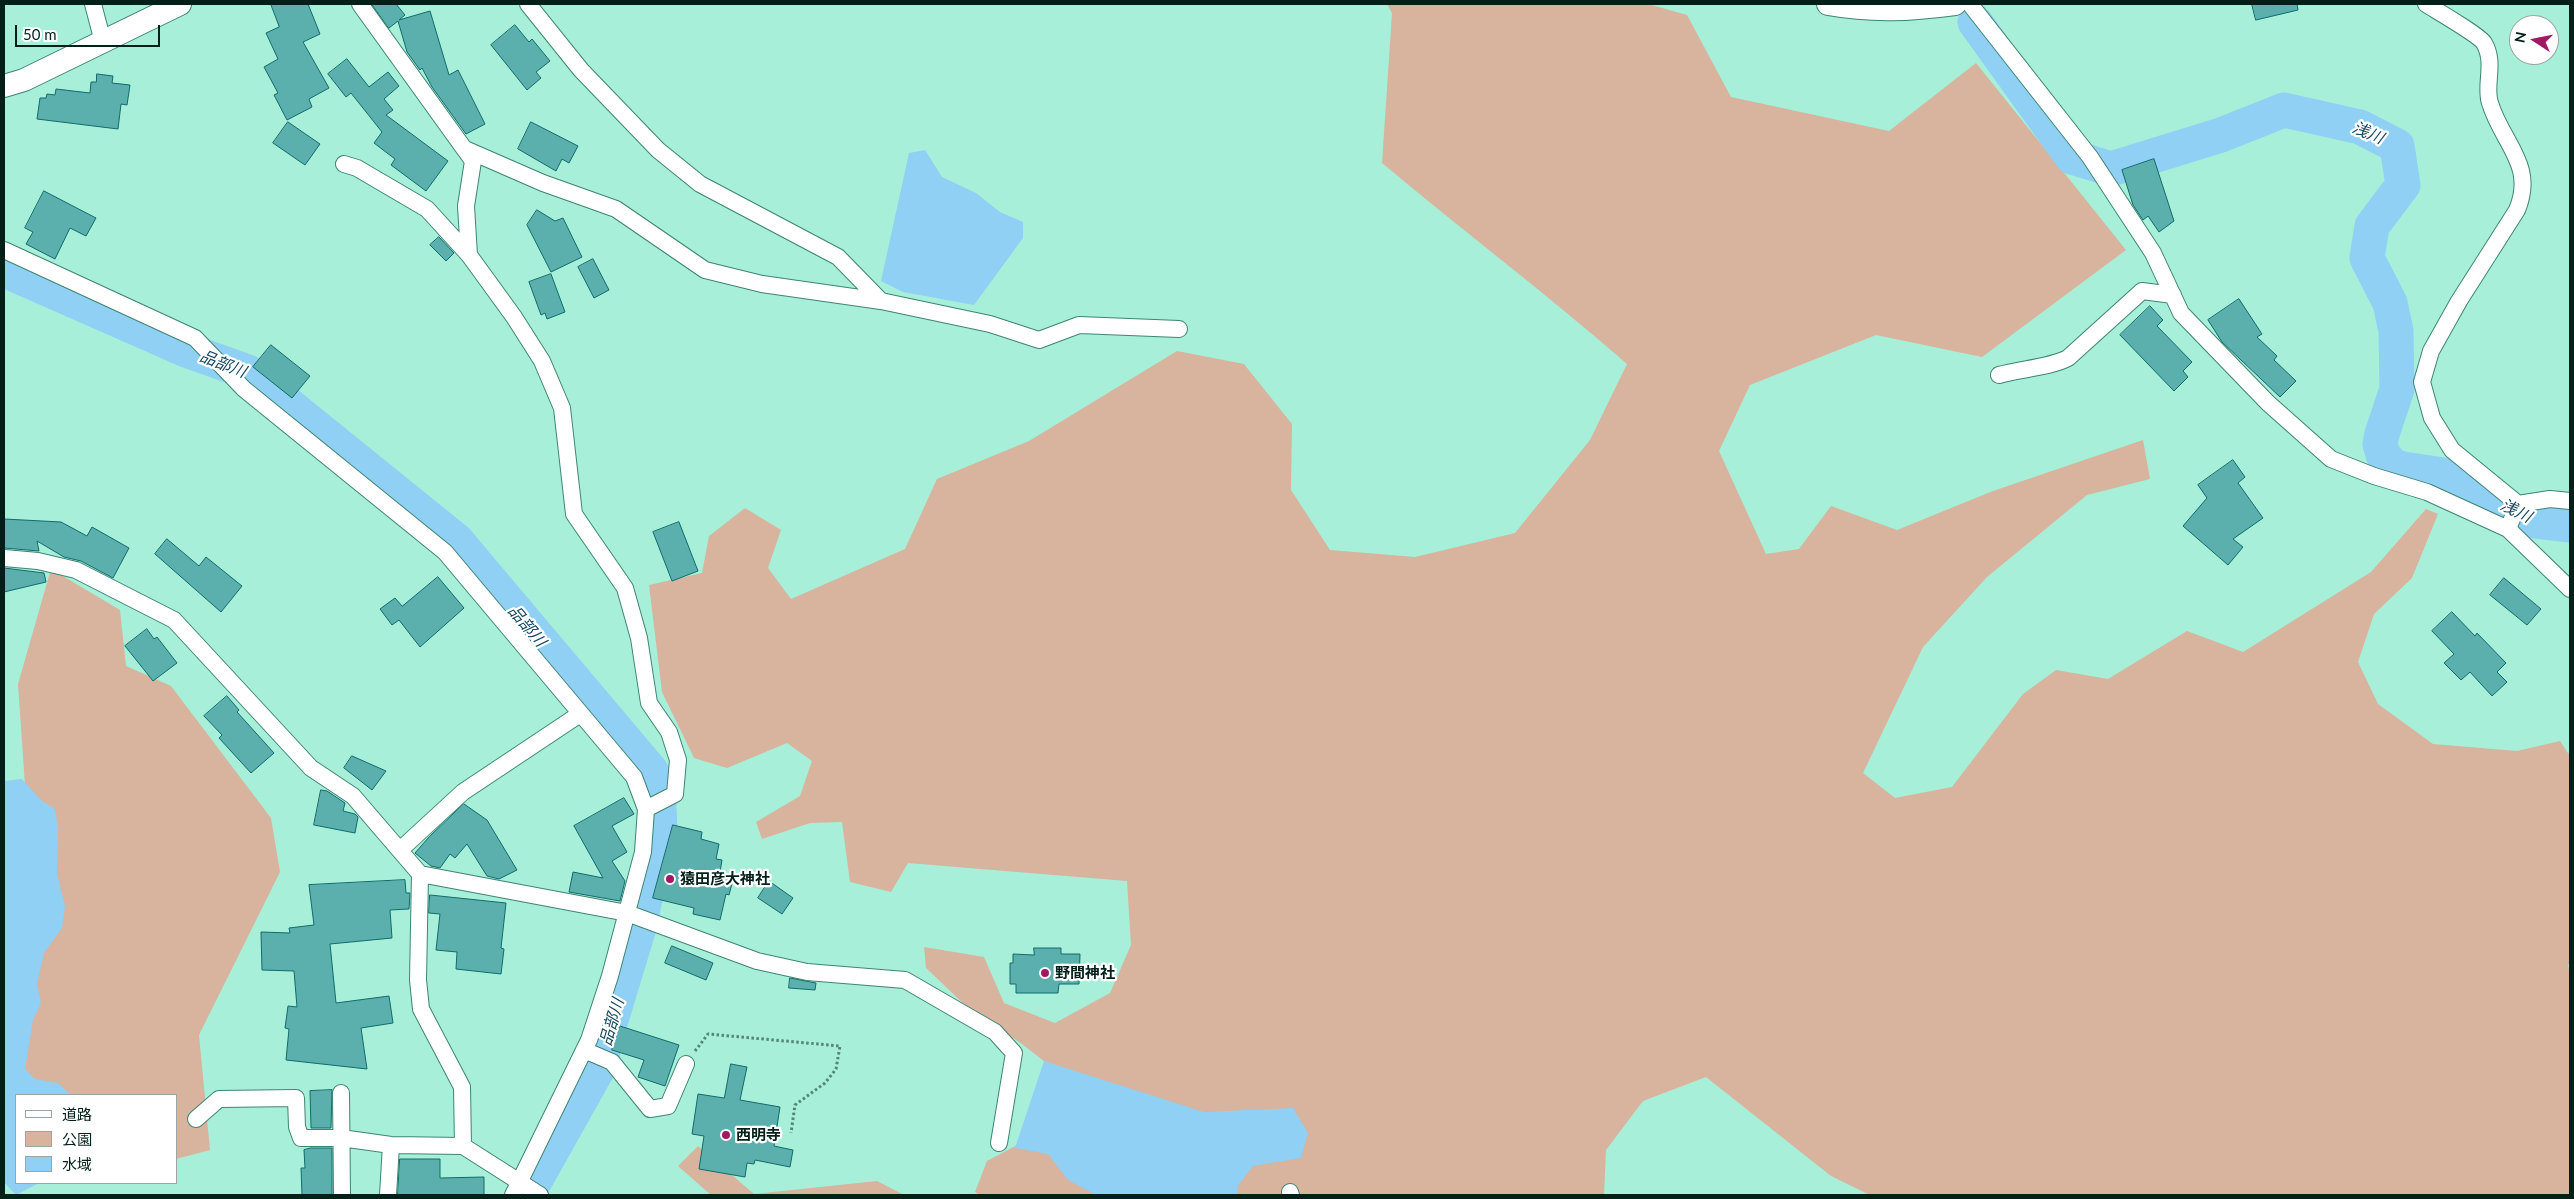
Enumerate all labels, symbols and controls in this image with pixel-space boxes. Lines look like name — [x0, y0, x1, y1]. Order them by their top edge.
scale bar — [18, 15, 162, 47]
north arrow — [2509, 15, 2559, 65]
text: 50 m — [23, 25, 57, 43]
text: N — [2510, 30, 2529, 44]
water label: 浅川 — [2350, 118, 2386, 148]
water label: 品部川 — [197, 346, 249, 382]
water label: 浅川 — [2497, 495, 2535, 527]
water label: 品部川 — [504, 601, 550, 651]
place label: 猿田彦大神社 — [680, 870, 770, 888]
marker: 猿田彦大神社 — [664, 873, 676, 885]
place label: 野間神社 — [1055, 964, 1115, 982]
marker: 野間神社 — [1039, 967, 1051, 979]
water label: 品部川 — [596, 996, 628, 1048]
legend — [15, 1094, 178, 1184]
text: 道路 — [62, 1105, 92, 1123]
place label: 西明寺 — [736, 1126, 781, 1144]
marker: 西明寺 — [720, 1129, 732, 1141]
text: 公園 — [62, 1130, 92, 1148]
text: 水域 — [62, 1155, 92, 1173]

